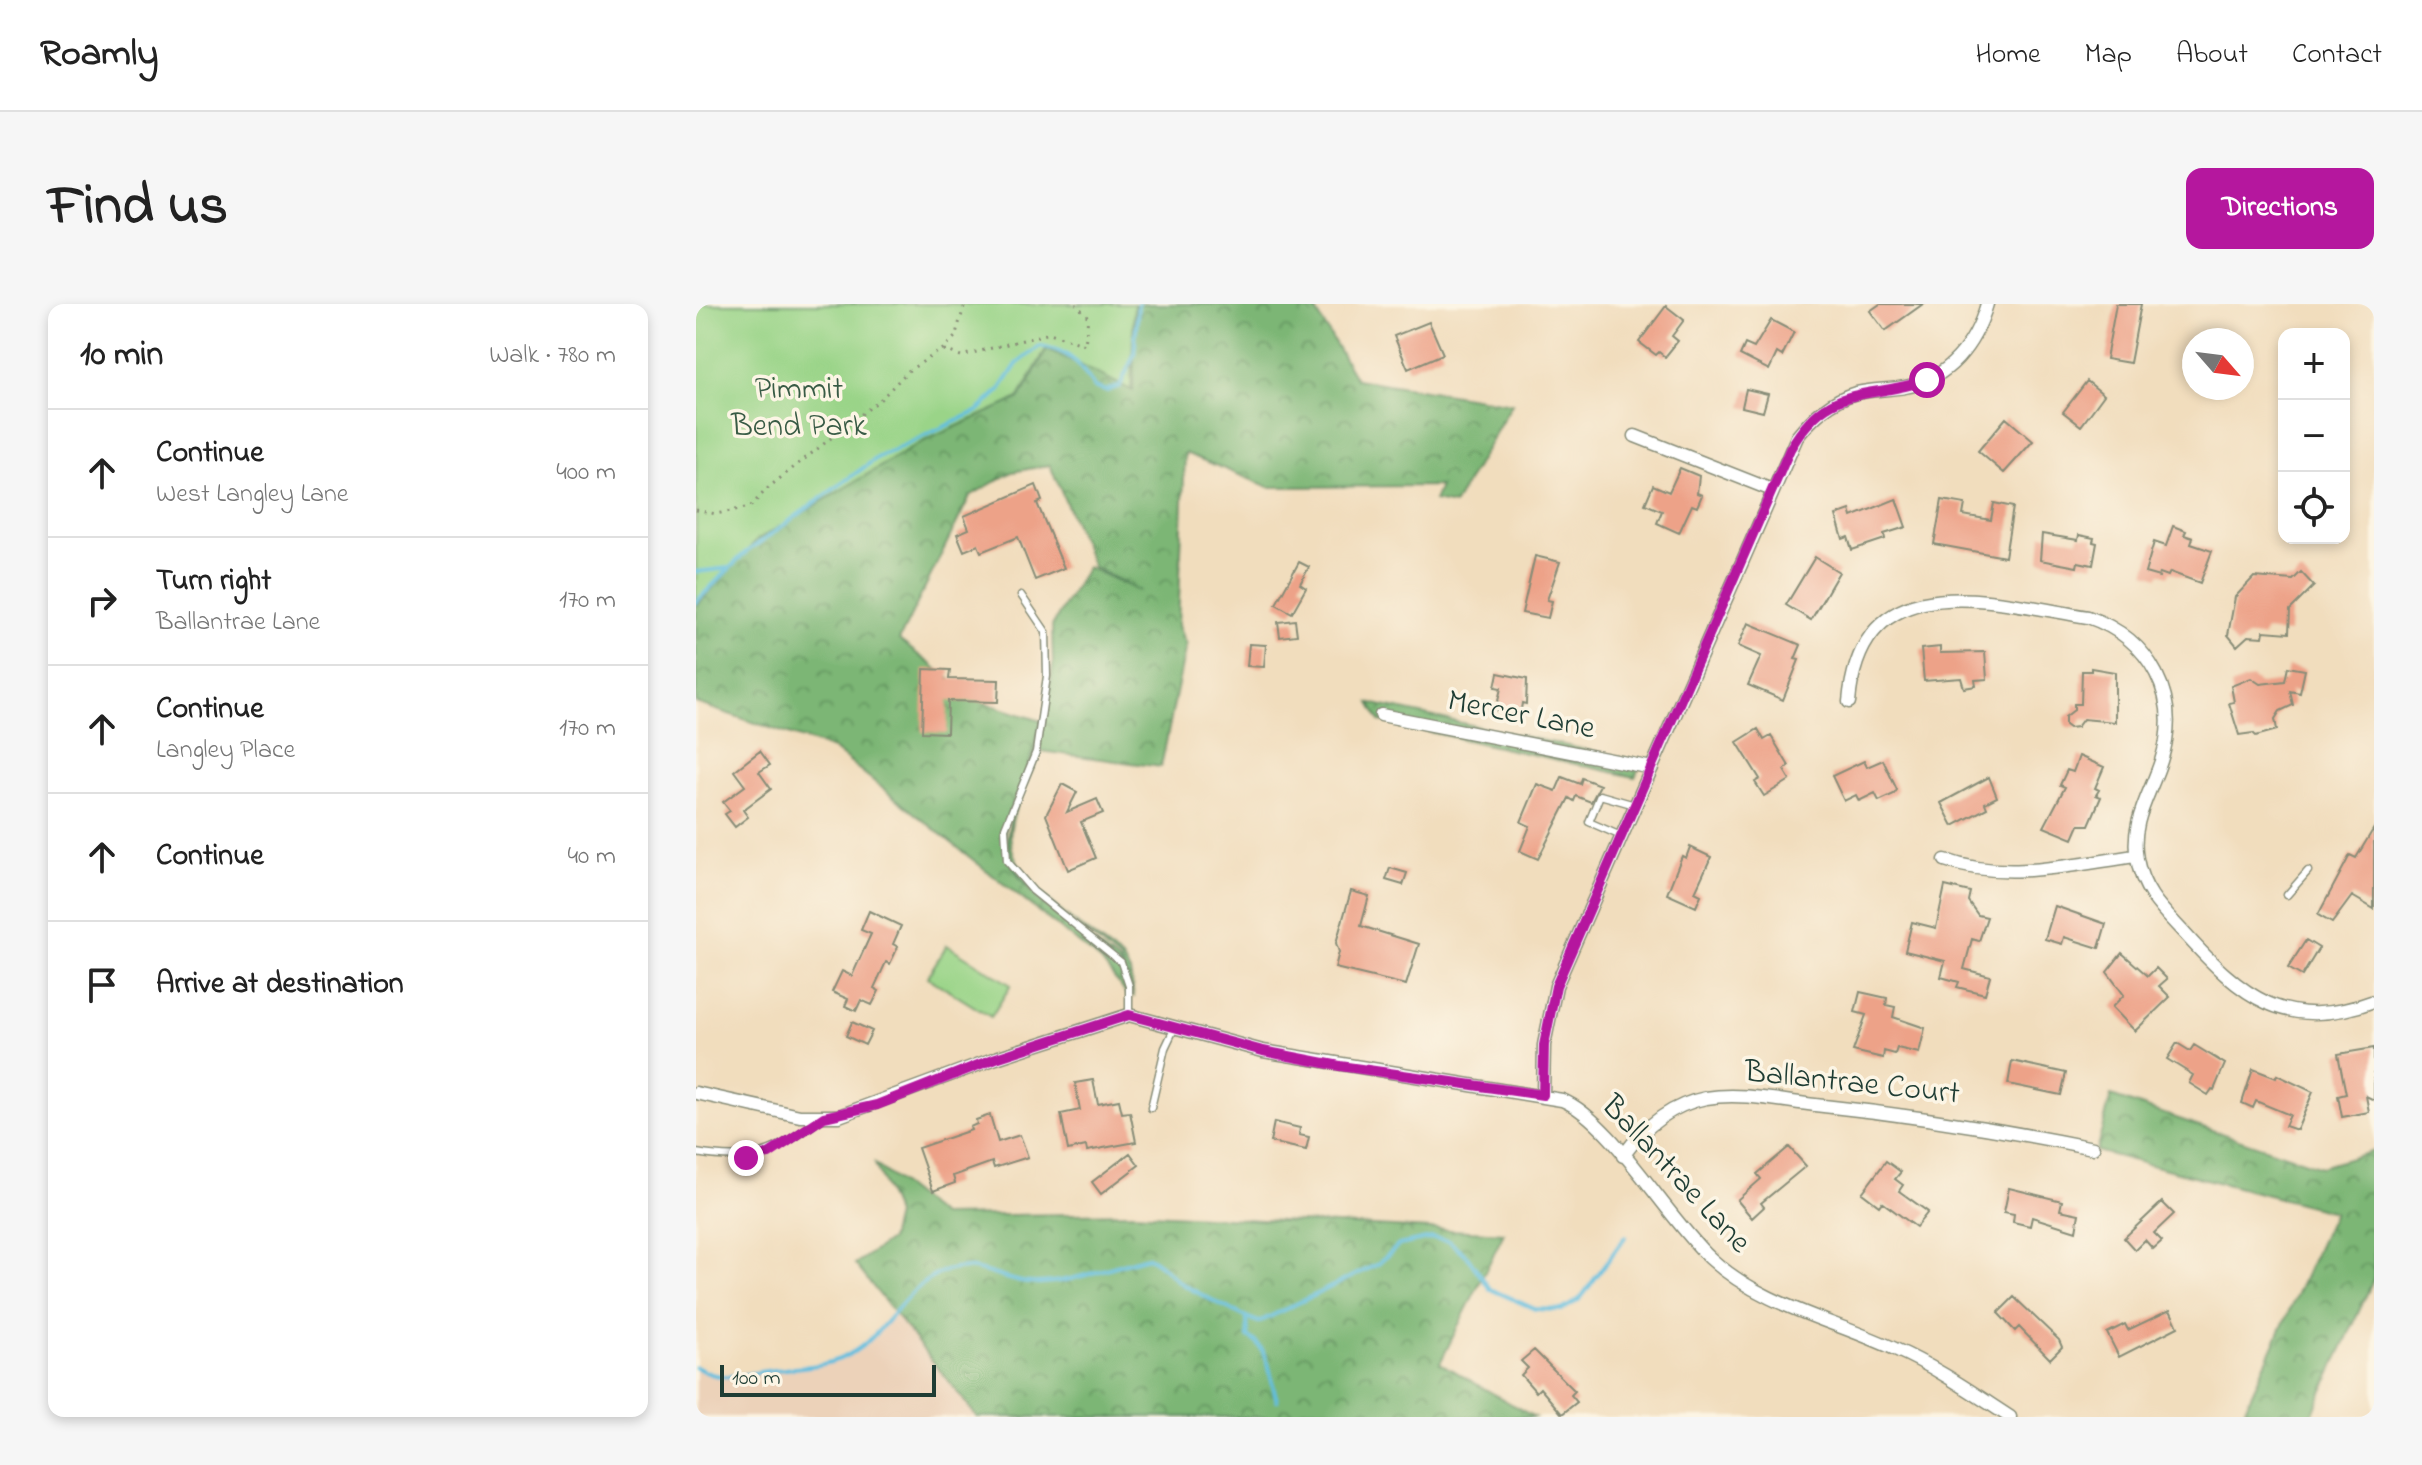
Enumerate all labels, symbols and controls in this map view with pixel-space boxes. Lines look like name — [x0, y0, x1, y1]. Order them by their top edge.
text: Roamly — [40, 27, 158, 83]
text: Home — [1975, 35, 2041, 76]
text: Map — [2085, 35, 2132, 76]
text: About — [2176, 35, 2248, 76]
text: Contact — [2292, 35, 2382, 76]
text: Find us — [48, 168, 228, 249]
button: Directions — [2186, 168, 2374, 249]
north arrow — [2182, 328, 2254, 400]
map controls — [2278, 328, 2350, 544]
button: + — [2278, 328, 2350, 400]
text: 10 min — [80, 331, 163, 381]
text: Walk · 780 m — [489, 337, 616, 375]
route start — [1909, 362, 1945, 398]
park label: Pimmit Bend Park — [730, 367, 868, 451]
button: − — [2278, 400, 2350, 472]
text: Continue — [156, 432, 264, 476]
icon: ahead — [80, 451, 124, 495]
text: 400 m — [556, 454, 616, 492]
button: locate — [2278, 472, 2350, 544]
text: West Langley Lane — [156, 476, 349, 514]
text: Turn right — [156, 560, 271, 604]
icon: right — [80, 579, 124, 623]
text: 170 m — [559, 582, 616, 620]
text: Ballantrae Lane — [156, 604, 320, 642]
street label: Mercer Lane — [1443, 679, 1599, 753]
text: Continue — [156, 688, 264, 732]
icon: ahead — [80, 707, 124, 751]
text: 170 m — [559, 710, 616, 748]
text: Langley Place — [156, 732, 295, 770]
icon: ahead — [80, 835, 124, 879]
text: Continue — [156, 835, 264, 879]
text: 40 m — [567, 838, 616, 876]
icon: arrive — [80, 963, 124, 1007]
text: Arrive at destination — [156, 963, 404, 1007]
street label: Ballantrae Court — [1741, 1049, 1962, 1119]
street label: Ballantrae Lane — [1588, 1084, 1762, 1265]
route end — [728, 1140, 764, 1176]
scale bar — [720, 1361, 936, 1397]
text: 100 m — [732, 1363, 781, 1395]

